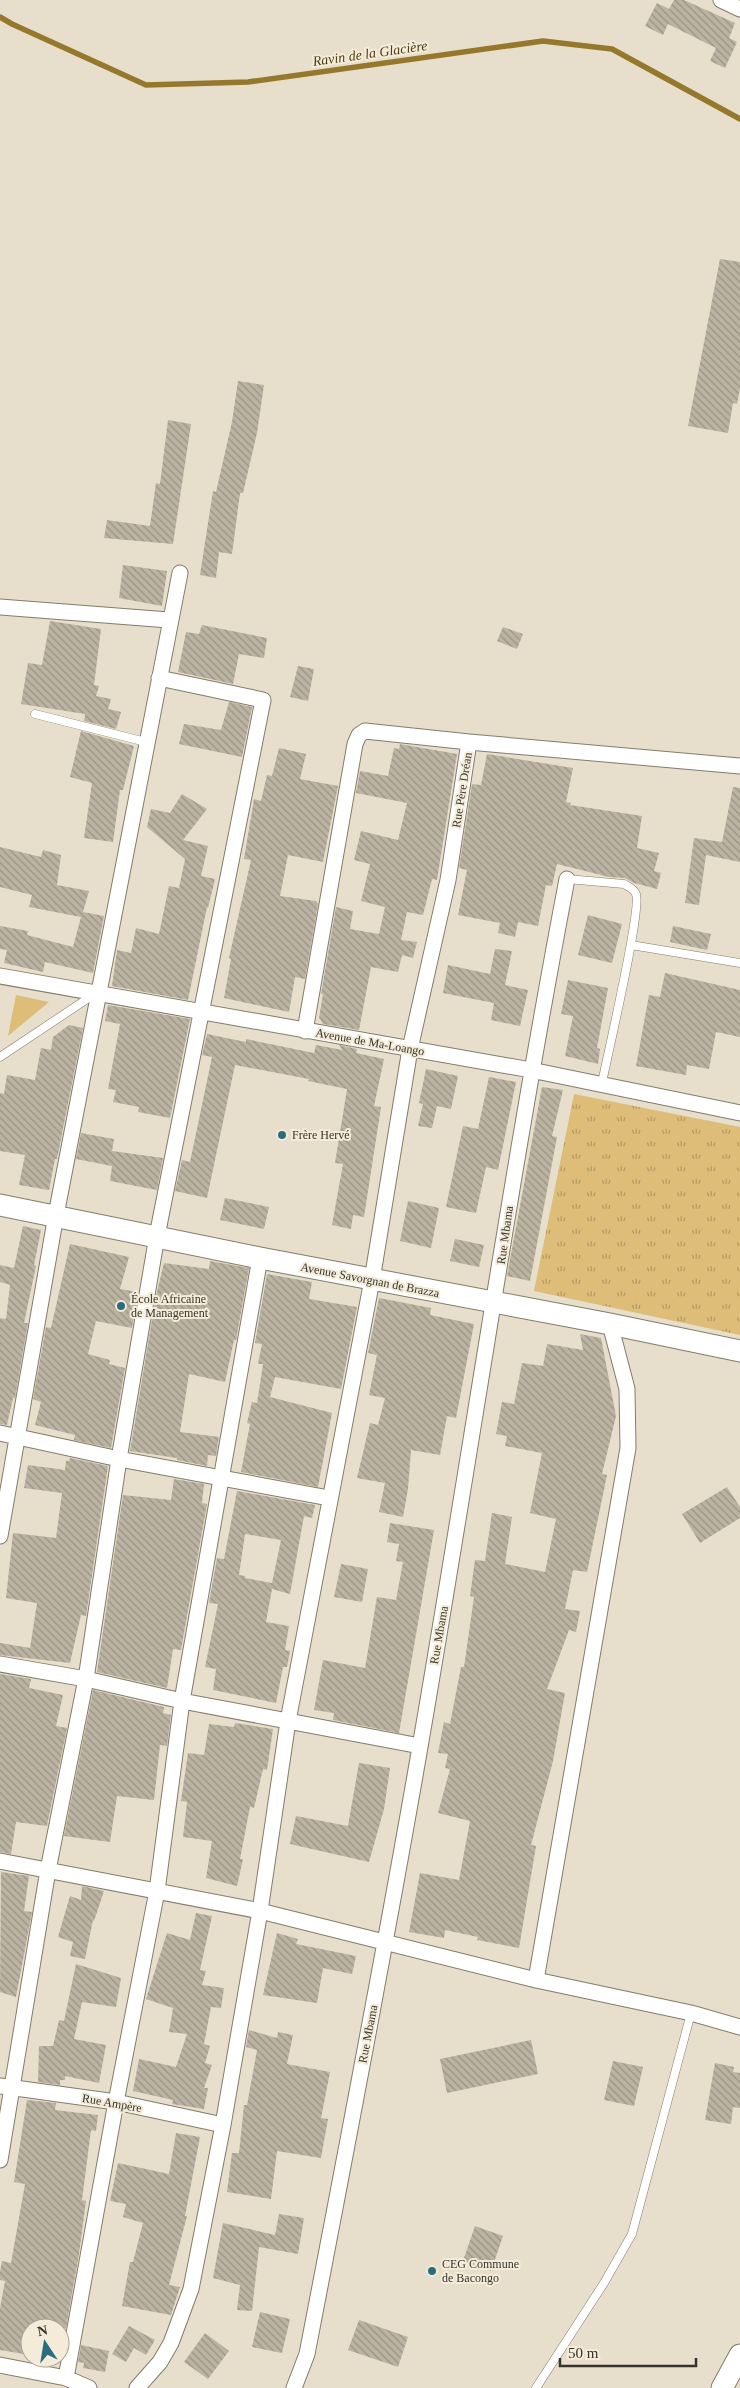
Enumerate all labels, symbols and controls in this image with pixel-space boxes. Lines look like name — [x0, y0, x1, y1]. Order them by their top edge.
water label: Ravin de la Glacière — [311, 38, 428, 69]
street label: Rue Père Dréan — [449, 751, 475, 829]
street label: Avenue de Ma-Loango — [314, 1026, 426, 1058]
place label: Frère Hervé — [292, 1128, 350, 1142]
marker: Frère Hervé — [276, 1129, 288, 1141]
street label: Rue Mbama — [494, 1204, 516, 1265]
street label: Avenue Savorgnan de Brazza — [299, 1260, 441, 1300]
place label: École Africaine de Management — [131, 1292, 209, 1320]
marker: École Africaine de Management — [115, 1300, 127, 1312]
street label: Rue Mbama — [427, 1604, 451, 1665]
street label: Rue Mbama — [355, 2003, 381, 2064]
street label: Rue Ampère — [81, 2091, 143, 2115]
place label: CEG Commune de Bacongo — [442, 2257, 519, 2285]
marker: CEG Commune de Bacongo — [426, 2265, 438, 2277]
north arrow — [20, 2318, 70, 2368]
text: N — [36, 2322, 49, 2339]
scale bar — [560, 2336, 696, 2368]
text: 50 m — [568, 2345, 599, 2361]

